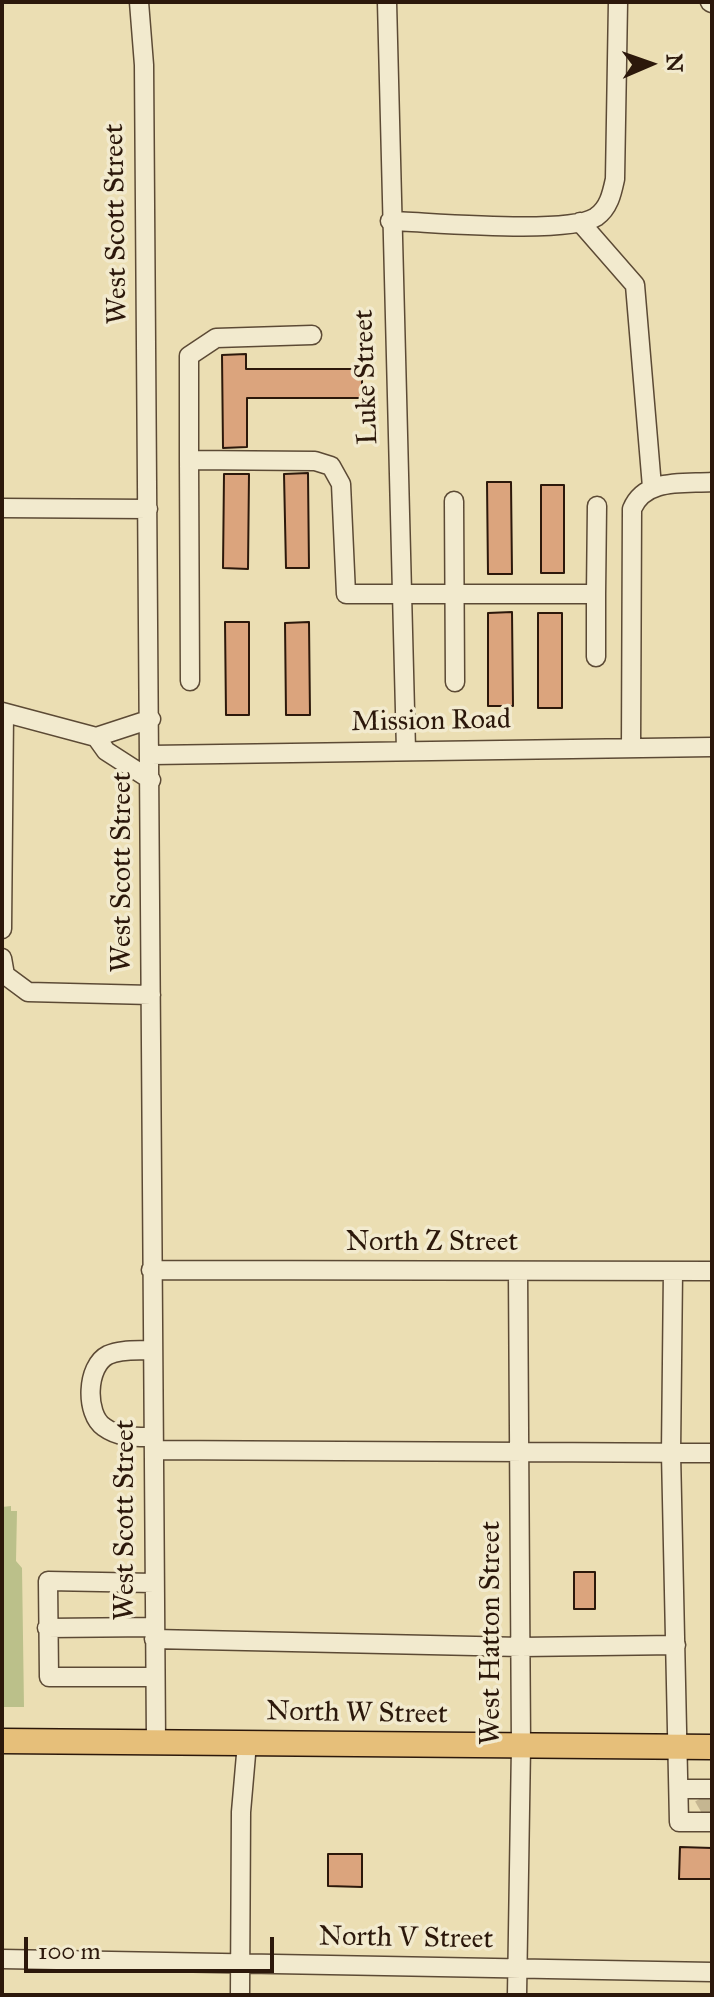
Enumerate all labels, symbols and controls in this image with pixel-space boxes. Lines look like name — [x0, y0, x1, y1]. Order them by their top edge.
north arrow — [610, 24, 690, 104]
text: N — [661, 53, 688, 73]
street label: West Scott Street — [98, 123, 136, 325]
street label: Luke Street — [348, 309, 386, 445]
street label: Mission Road — [351, 704, 511, 740]
street label: West Scott Street — [106, 772, 140, 972]
street label: North Z Street — [346, 1226, 518, 1260]
street label: West Scott Street — [109, 1420, 143, 1620]
street label: West Hatton Street — [475, 1521, 509, 1745]
street label: North W Street — [266, 1696, 448, 1732]
scale bar — [28, 1921, 278, 1971]
street label: North V Street — [318, 1921, 494, 1957]
text: 100 m — [38, 1936, 101, 1966]

